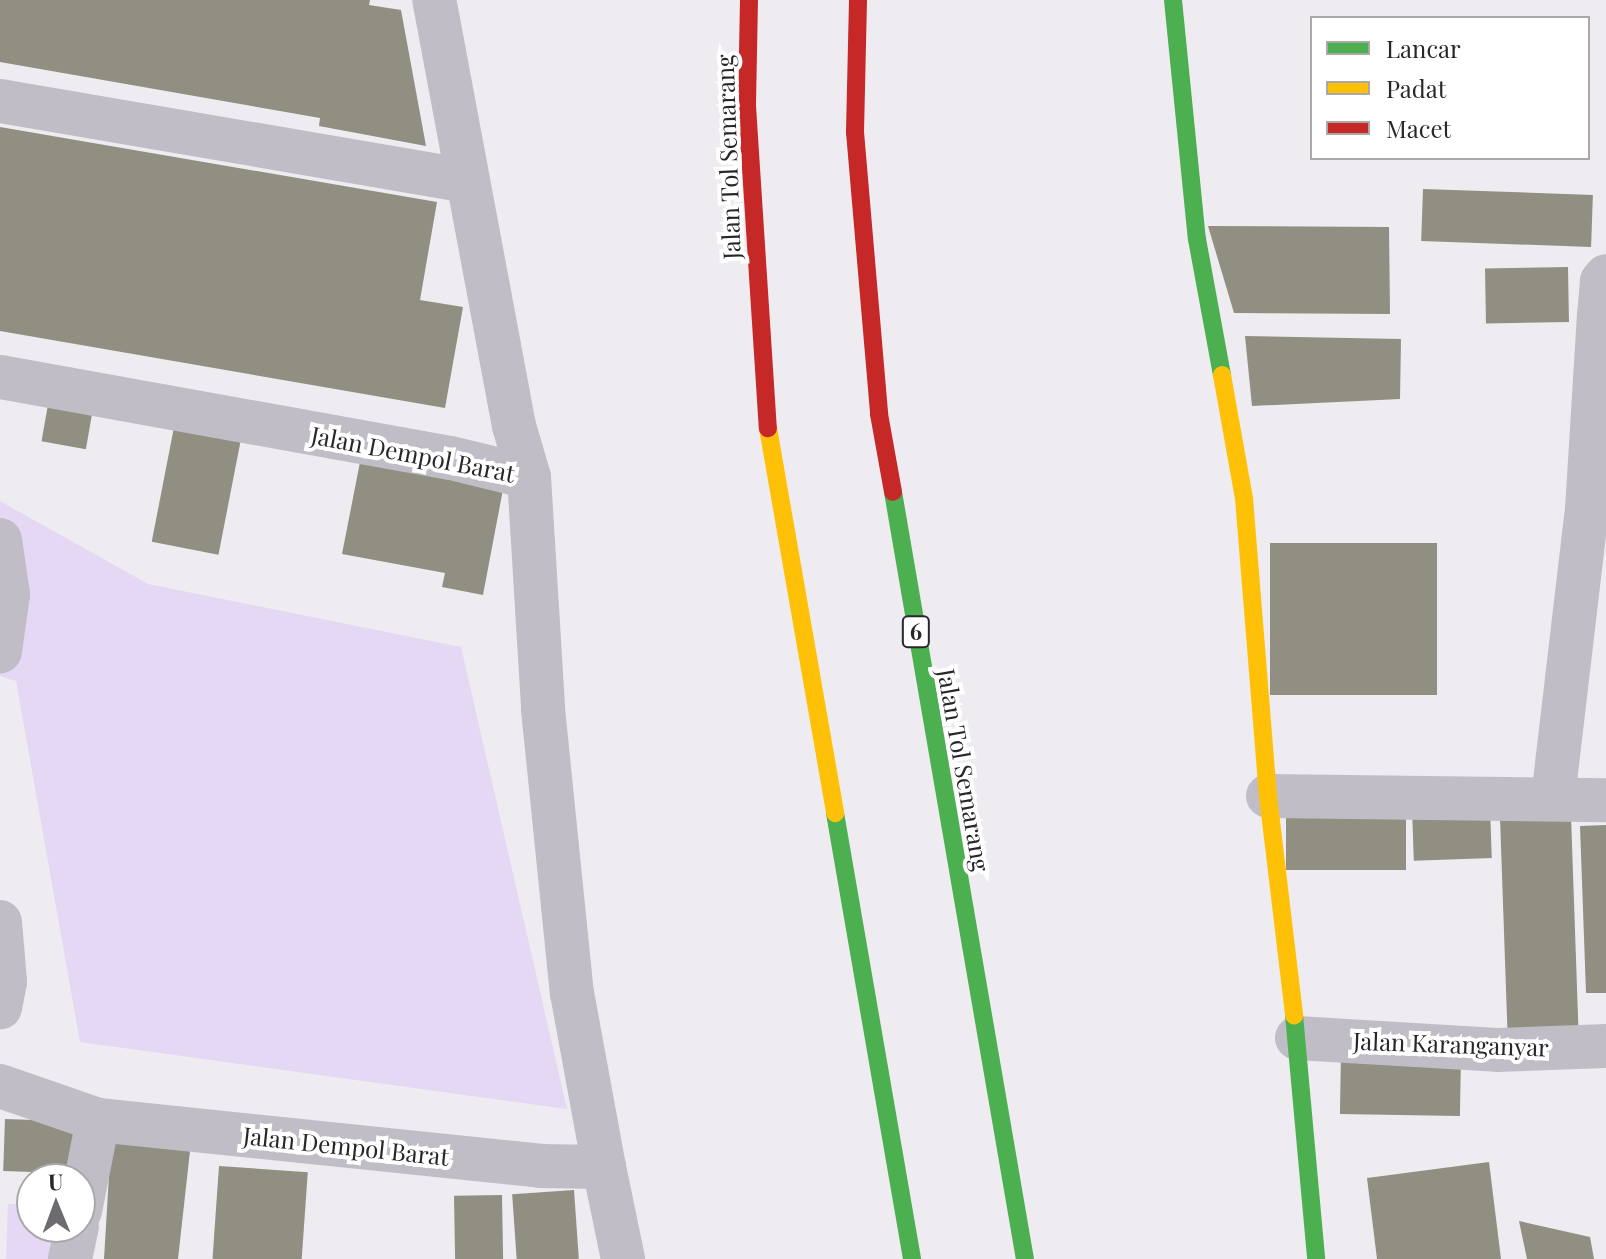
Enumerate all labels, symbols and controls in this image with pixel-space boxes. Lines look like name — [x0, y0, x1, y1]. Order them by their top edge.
legend — [1310, 16, 1590, 160]
text: Lancar — [1386, 32, 1461, 64]
street label: Jalan Tol Semarang — [710, 54, 746, 260]
text: Padat — [1386, 72, 1446, 104]
text: Macet — [1386, 112, 1451, 144]
street label: Jalan Dempol Barat — [309, 420, 517, 488]
road number: 6 — [900, 614, 932, 650]
street label: Jalan Tol Semarang — [932, 666, 996, 874]
street label: Jalan Karanganyar — [1353, 1026, 1549, 1062]
street label: Jalan Dempol Barat — [242, 1121, 450, 1171]
north arrow — [16, 1163, 96, 1243]
text: U — [48, 1166, 63, 1196]

